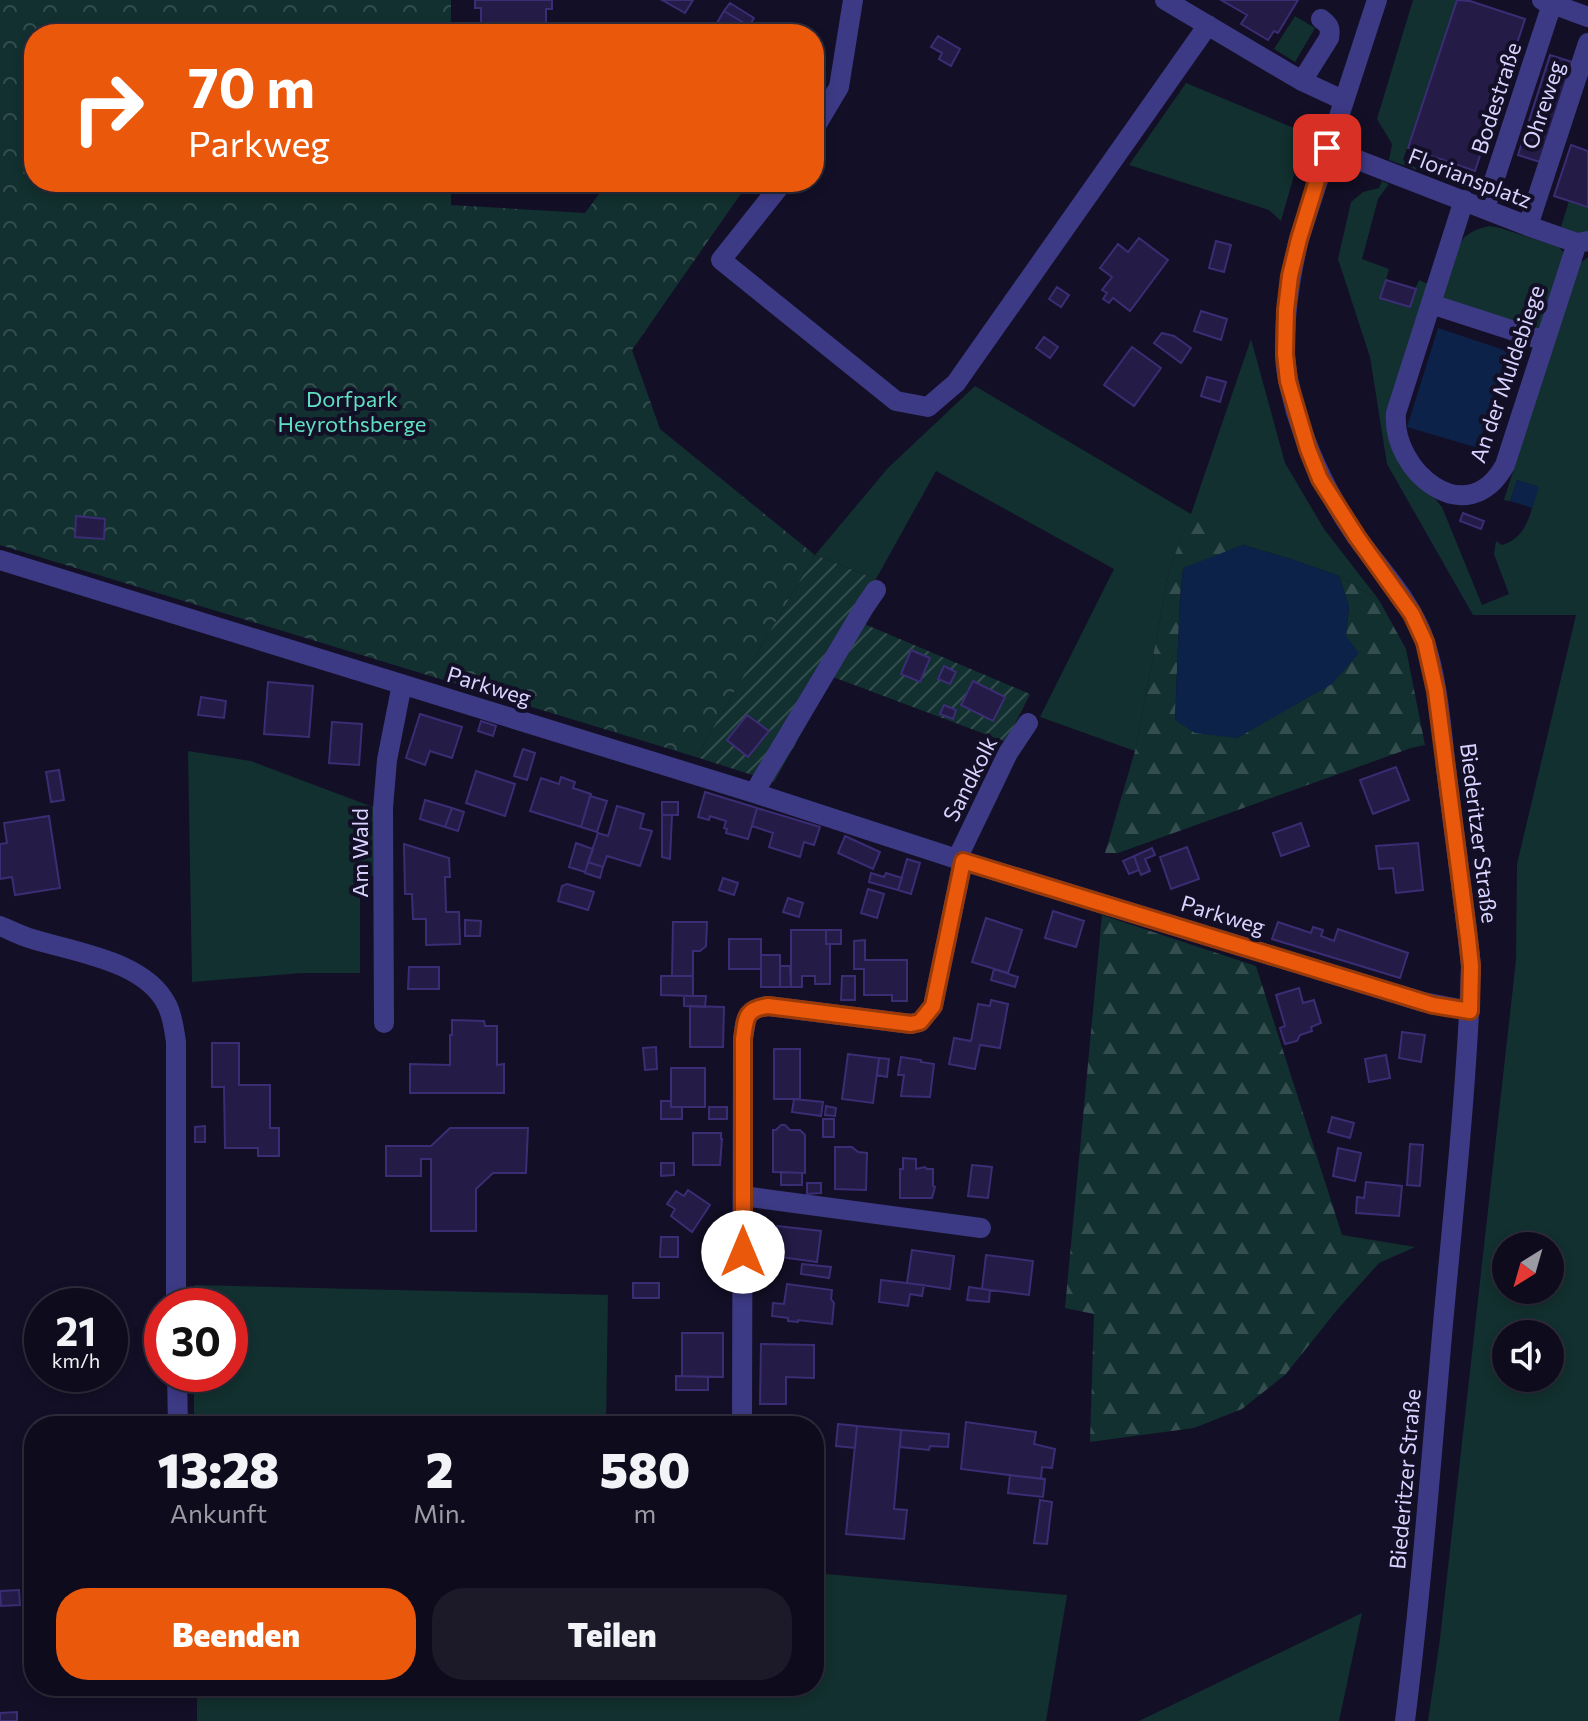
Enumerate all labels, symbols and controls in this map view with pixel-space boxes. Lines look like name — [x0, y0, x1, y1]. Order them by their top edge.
street label: Bodestraße — [1465, 39, 1526, 157]
text: 70 m — [188, 51, 315, 120]
icon: right — [56, 56, 160, 160]
street label: Ohreweg — [1516, 57, 1569, 152]
pin — [1293, 114, 1361, 182]
text: Parkweg — [188, 120, 330, 164]
icon: arrive — [1305, 126, 1349, 170]
street label: Floriansplatz — [1405, 142, 1536, 213]
street label: An der Muldebiege — [1463, 281, 1550, 466]
park label: Dorfpark Heyrothsberge — [278, 385, 426, 437]
street label: Parkweg — [444, 660, 535, 711]
street label: Sandkolk — [937, 732, 1002, 826]
street label: Biederitzer Straße — [1455, 741, 1504, 925]
street label: Am Wald — [346, 808, 373, 898]
street label: Parkweg — [1178, 889, 1269, 940]
position arrow — [701, 1210, 785, 1294]
north arrow — [1492, 1232, 1564, 1304]
map controls — [1492, 1232, 1564, 1392]
speed limit sign: 30 — [144, 1288, 248, 1392]
text: 21 — [56, 1305, 96, 1354]
button: sound — [1492, 1320, 1564, 1392]
text: km/h — [52, 1348, 100, 1372]
street label: Biederitzer Straße — [1383, 1387, 1426, 1571]
text: 13:28 — [158, 1439, 279, 1498]
text: 2 — [426, 1439, 453, 1498]
text: 580 — [600, 1439, 690, 1498]
text: Ankunft — [170, 1497, 267, 1528]
text: Min. — [413, 1497, 466, 1528]
text: m — [634, 1497, 656, 1528]
button: Beenden — [56, 1588, 416, 1680]
button: Teilen — [432, 1588, 792, 1680]

